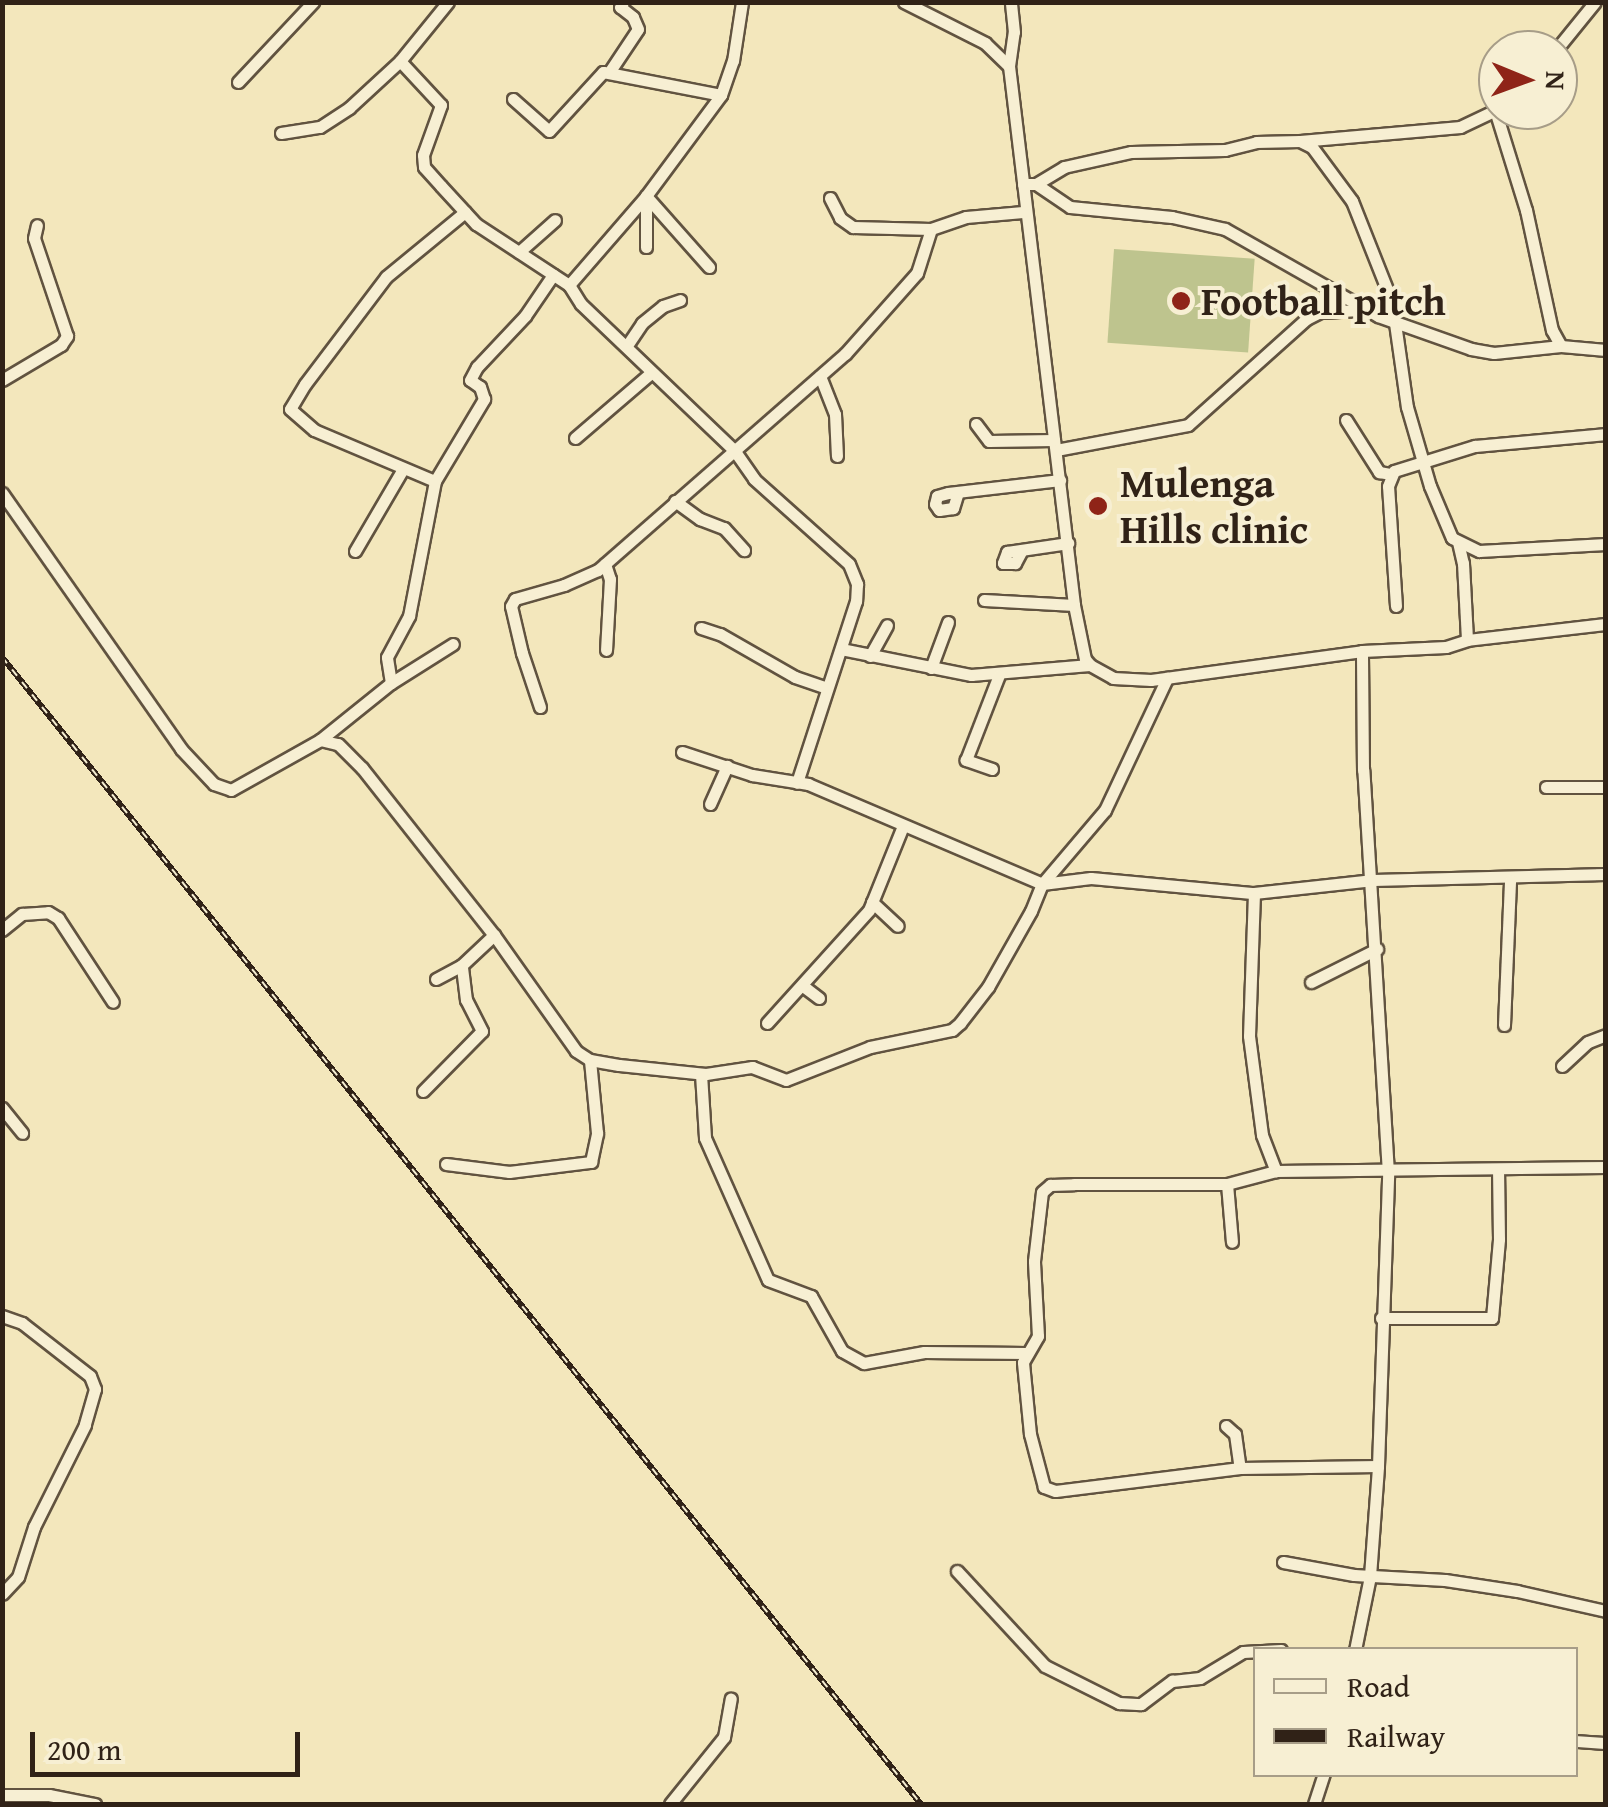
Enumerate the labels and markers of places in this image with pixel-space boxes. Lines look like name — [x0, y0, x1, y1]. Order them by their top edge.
place label: Football pitch — [1201, 277, 1446, 325]
marker: Football pitch — [1170, 290, 1192, 312]
place label: Mulenga Hills clinic — [1120, 459, 1308, 553]
marker: Mulenga Hills clinic — [1085, 493, 1111, 519]

